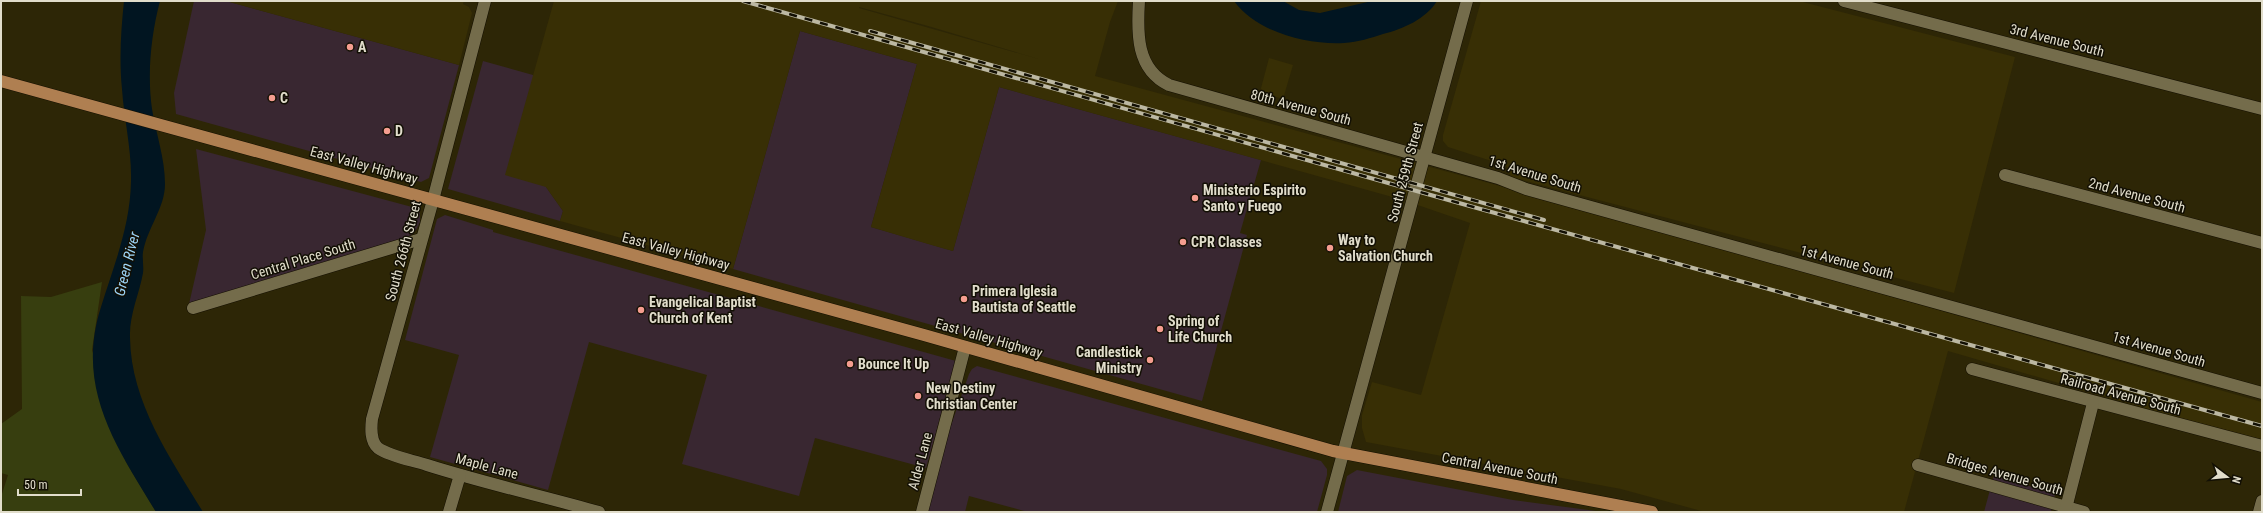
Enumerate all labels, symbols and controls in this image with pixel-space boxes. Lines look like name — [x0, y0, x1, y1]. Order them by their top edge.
street label: 3rd Avenue South — [2008, 21, 2106, 59]
place label: A — [358, 39, 367, 55]
marker: A — [345, 42, 355, 52]
street label: 80th Avenue South — [1249, 86, 1353, 128]
place label: C — [280, 90, 288, 106]
marker: C — [267, 93, 277, 103]
street label: South 259th Street — [1384, 120, 1426, 224]
place label: D — [395, 123, 403, 139]
marker: D — [382, 126, 392, 136]
street label: East Valley Highway — [308, 143, 420, 187]
street label: 1st Avenue South — [1487, 152, 1583, 196]
street label: 2nd Avenue South — [2087, 174, 2187, 216]
place label: Ministerio Espirito Santo y Fuego — [1203, 182, 1306, 214]
marker: Ministerio Espirito Santo y Fuego — [1190, 193, 1200, 203]
street label: South 266th Street — [382, 199, 424, 303]
street label: East Valley Highway — [620, 229, 732, 273]
water label: Green River — [110, 230, 144, 298]
place label: Way to Salvation Church — [1338, 232, 1433, 264]
place label: CPR Classes — [1191, 234, 1262, 250]
street label: Central Place South — [249, 235, 357, 283]
marker: CPR Classes — [1178, 237, 1188, 247]
street label: 1st Avenue South — [1798, 242, 1896, 282]
marker: Way to Salvation Church — [1325, 243, 1335, 253]
place label: Primera Iglesia Bautista of Seattle — [972, 283, 1076, 315]
place label: Evangelical Baptist Church of Kent — [649, 294, 756, 326]
marker: Primera Iglesia Bautista of Seattle — [959, 294, 969, 304]
marker: Evangelical Baptist Church of Kent — [636, 305, 646, 315]
place label: Spring of Life Church — [1168, 313, 1232, 345]
street label: East Valley Highway — [934, 315, 1045, 361]
marker: Spring of Life Church — [1155, 324, 1165, 334]
street label: 1st Avenue South — [2111, 328, 2207, 370]
place label: Candlestick Ministry — [1076, 344, 1143, 376]
marker: Candlestick Ministry — [1145, 355, 1155, 365]
place label: Bounce It Up — [858, 356, 929, 372]
marker: Bounce It Up — [845, 359, 855, 369]
street label: Railroad Avenue South — [2059, 370, 2183, 418]
place label: New Destiny Christian Center — [926, 380, 1017, 412]
marker: New Destiny Christian Center — [913, 391, 923, 401]
street label: Alder Lane — [905, 430, 935, 492]
street label: Central Avenue South — [1441, 449, 1559, 487]
street label: Maple Lane — [454, 450, 520, 482]
street label: Bridges Avenue South — [1945, 450, 2065, 498]
north arrow — [2207, 457, 2247, 497]
scale bar — [18, 471, 81, 497]
text: N — [2229, 475, 2243, 485]
text: 50 m — [24, 478, 48, 492]

